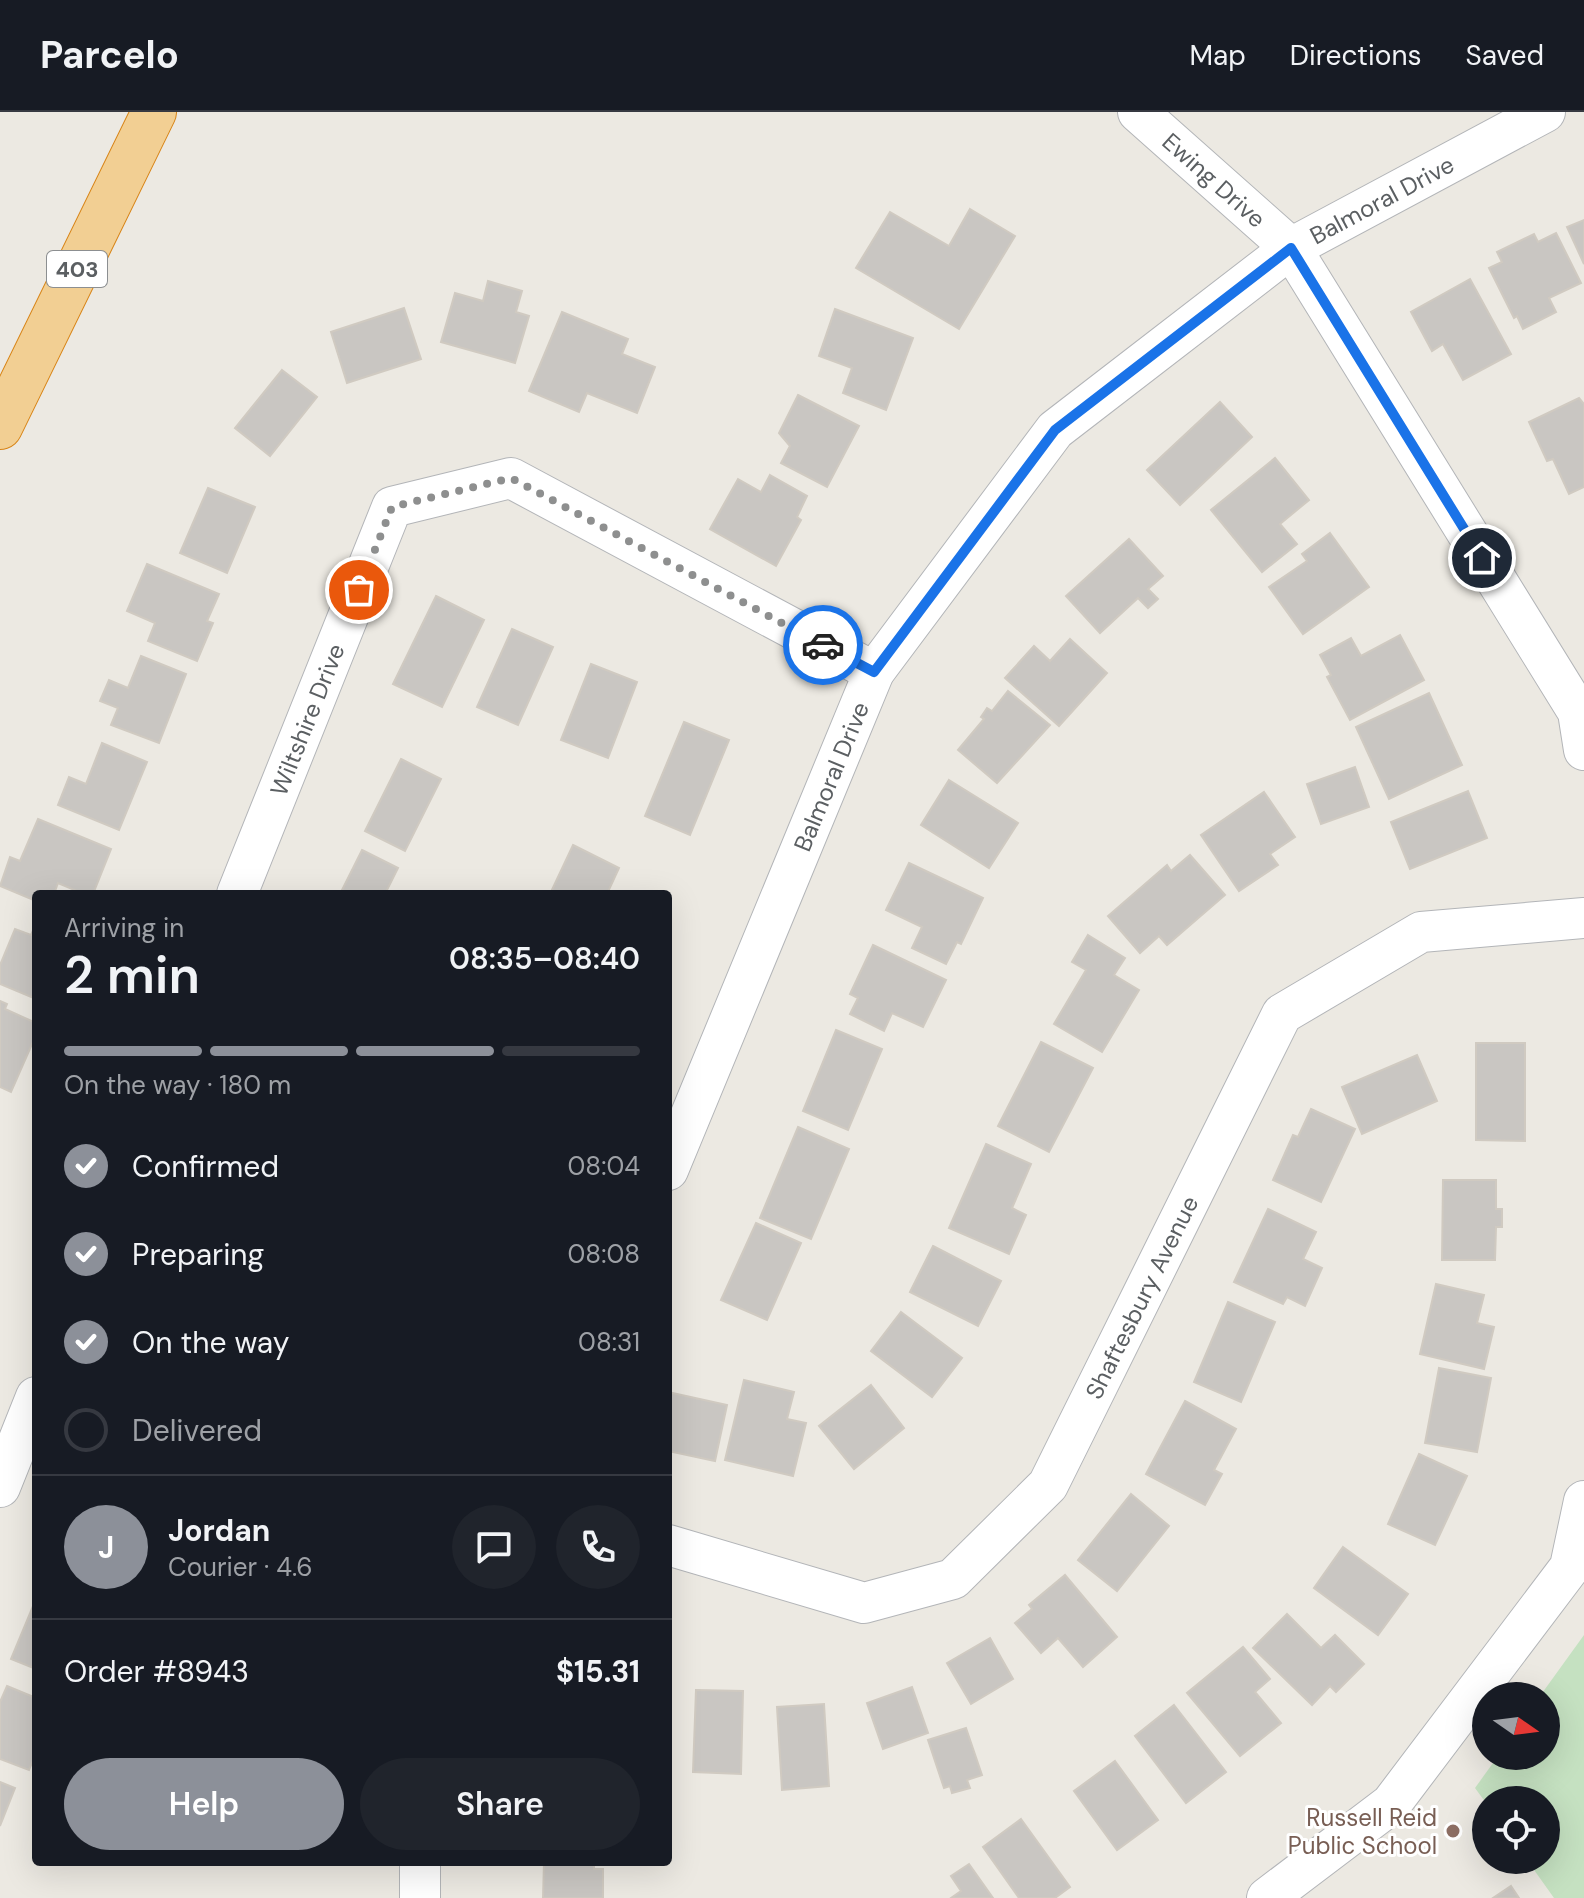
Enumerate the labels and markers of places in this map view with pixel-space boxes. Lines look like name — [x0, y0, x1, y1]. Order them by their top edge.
pin — [1448, 524, 1516, 592]
pin — [325, 556, 393, 624]
place label: Russell Reid Public School — [1288, 1802, 1437, 1861]
marker: Russell Reid Public School — [1444, 1822, 1462, 1840]

